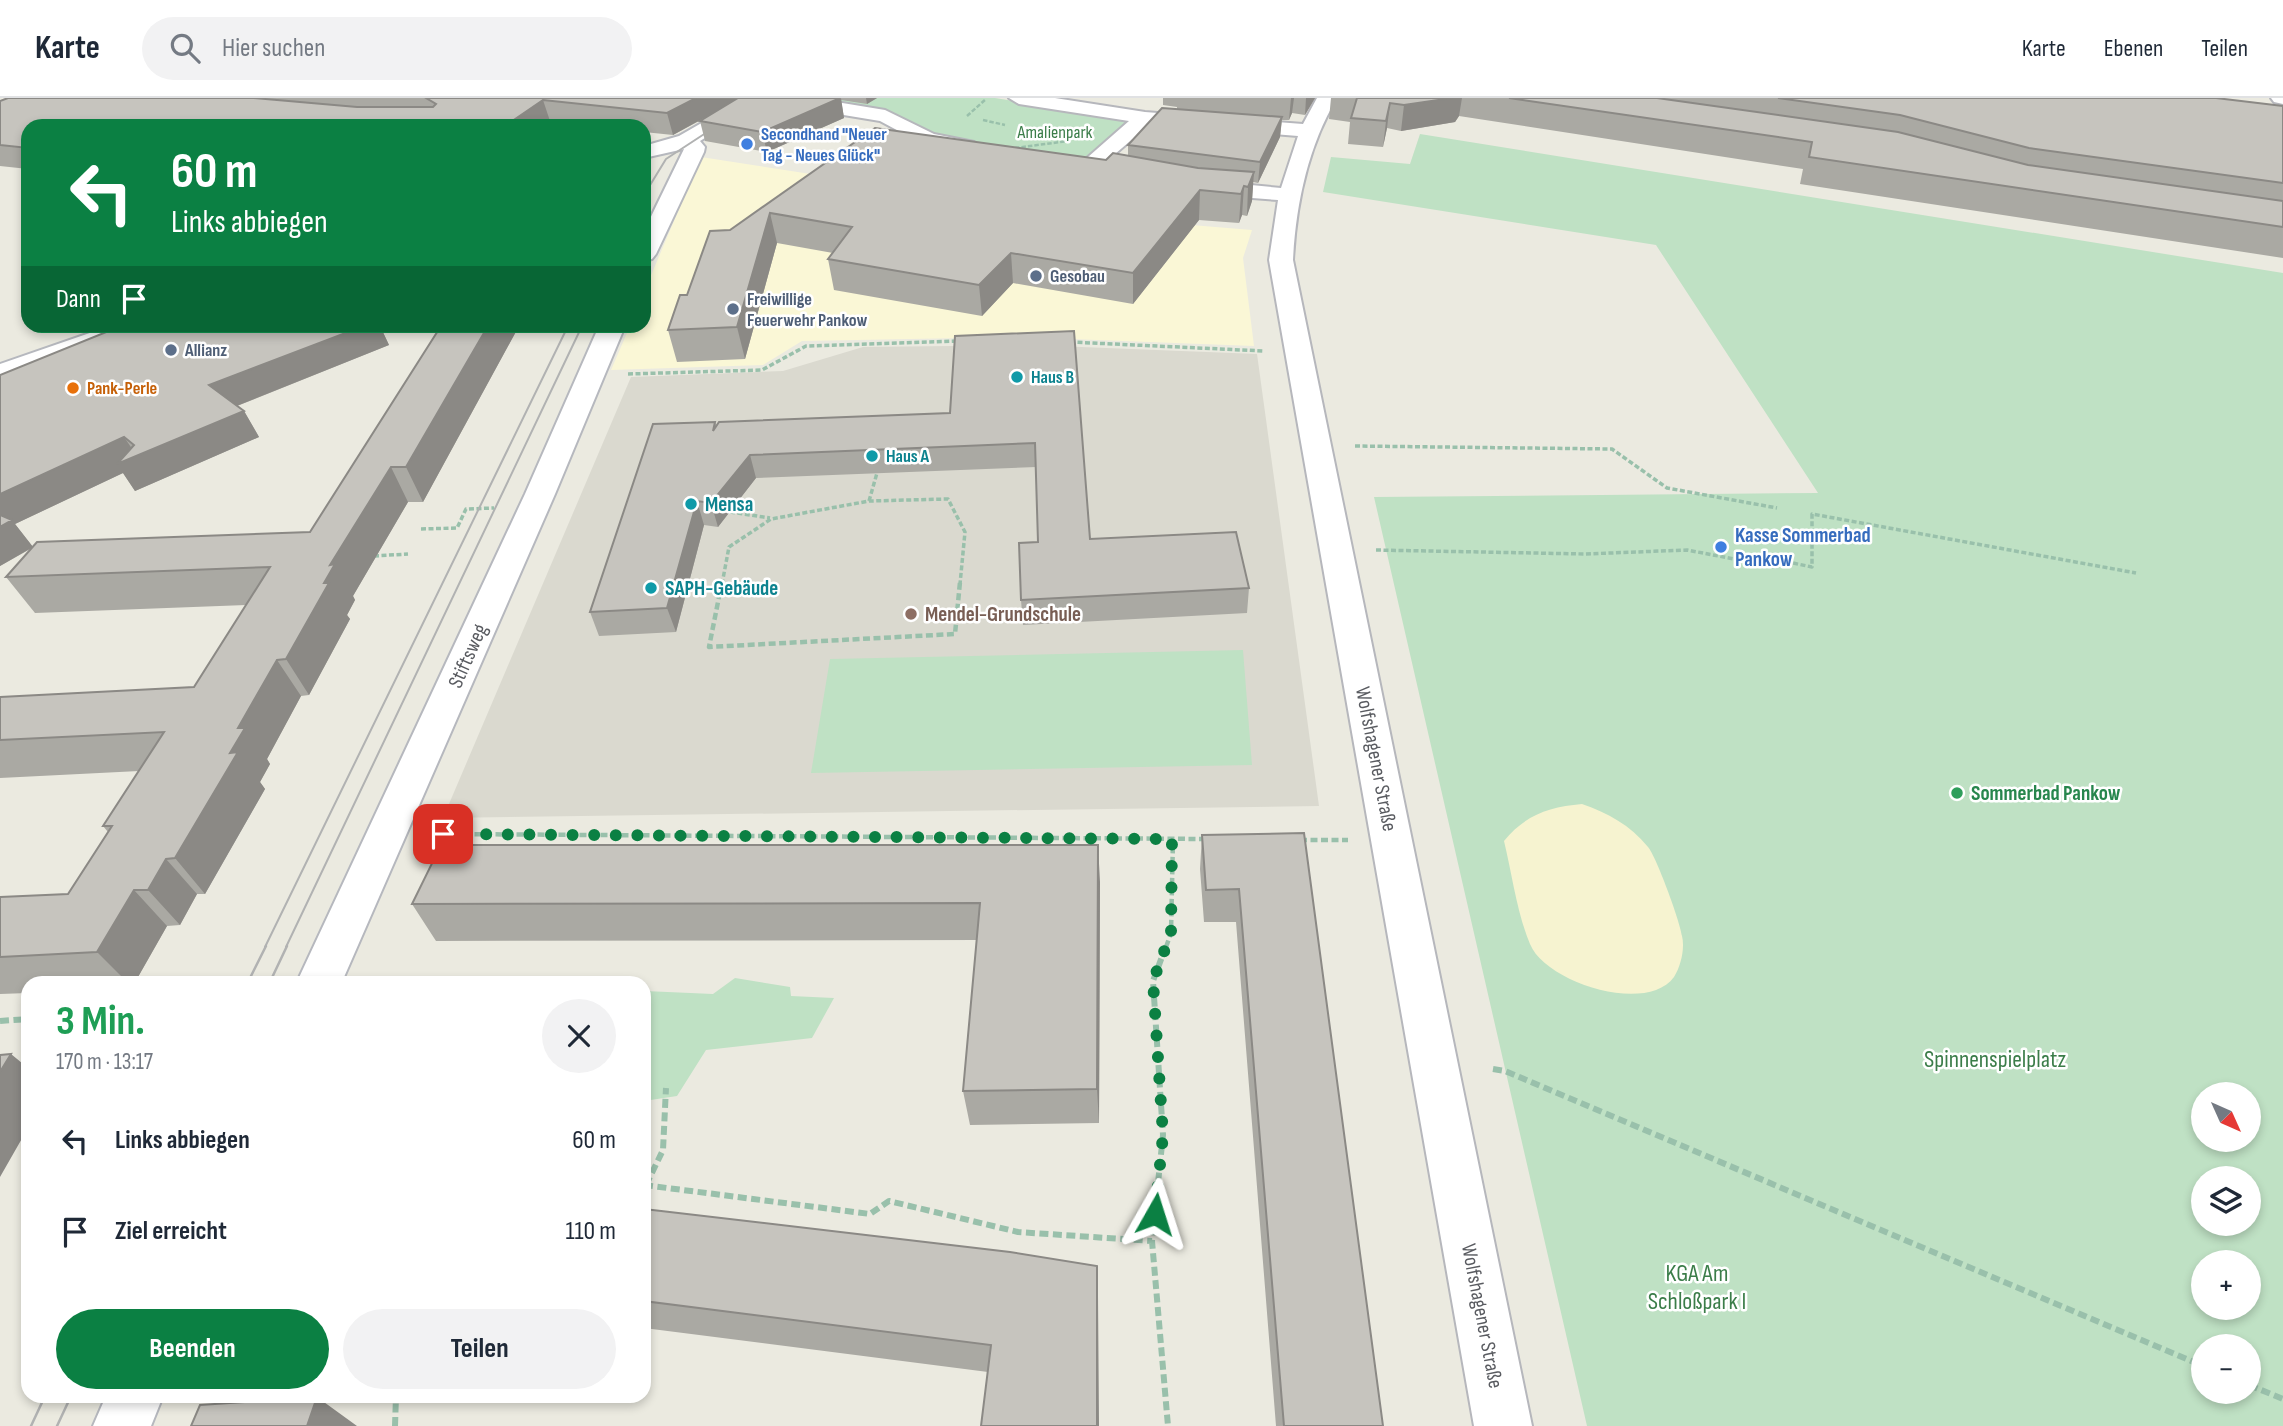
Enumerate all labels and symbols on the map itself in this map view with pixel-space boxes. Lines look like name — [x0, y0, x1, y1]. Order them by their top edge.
park label: Amalienpark — [1017, 122, 1093, 143]
place label: Secondhand "Neuer Tag - Neues Glück" — [761, 124, 887, 166]
marker: Secondhand "Neuer Tag - Neues Glück" — [739, 136, 755, 152]
place label: Gesobau — [1050, 266, 1105, 287]
marker: Gesobau — [1028, 268, 1044, 284]
place label: Freiwillige Feuerwehr Pankow — [747, 289, 867, 331]
marker: Freiwillige Feuerwehr Pankow — [725, 301, 741, 317]
place label: Allianz — [184, 340, 227, 361]
marker: Allianz — [163, 342, 179, 358]
place label: Haus B — [1031, 367, 1075, 388]
marker: Haus B — [1009, 369, 1025, 385]
place label: Pank-Perle — [87, 378, 157, 399]
marker: Pank-Perle — [65, 380, 81, 396]
place label: Haus A — [886, 446, 930, 467]
marker: Haus A — [864, 448, 880, 464]
place label: Mensa — [705, 492, 753, 517]
marker: Mensa — [683, 496, 699, 512]
place label: Kasse Sommerbad Pankow — [1735, 523, 1871, 572]
marker: Kasse Sommerbad Pankow — [1713, 539, 1729, 555]
place label: SAPH-Gebäude — [665, 576, 778, 601]
marker: SAPH-Gebäude — [643, 580, 659, 596]
place label: Mendel-Grundschule — [925, 602, 1081, 627]
marker: Mendel-Grundschule — [903, 606, 919, 622]
street label: Stiftsweg — [443, 620, 493, 692]
street label: Wolfshagener Straße — [1350, 685, 1402, 833]
place label: Sommerbad Pankow — [1971, 781, 2121, 806]
marker: Sommerbad Pankow — [1949, 785, 1965, 801]
pin — [413, 804, 473, 864]
park label: Spinnenspielplatz — [1924, 1045, 2066, 1074]
north arrow — [2191, 1082, 2261, 1152]
position arrow — [1118, 1177, 1192, 1251]
street label: Wolfshagener Straße — [1456, 1242, 1508, 1390]
park label: KGA Am Schloßpark I — [1648, 1259, 1746, 1316]

